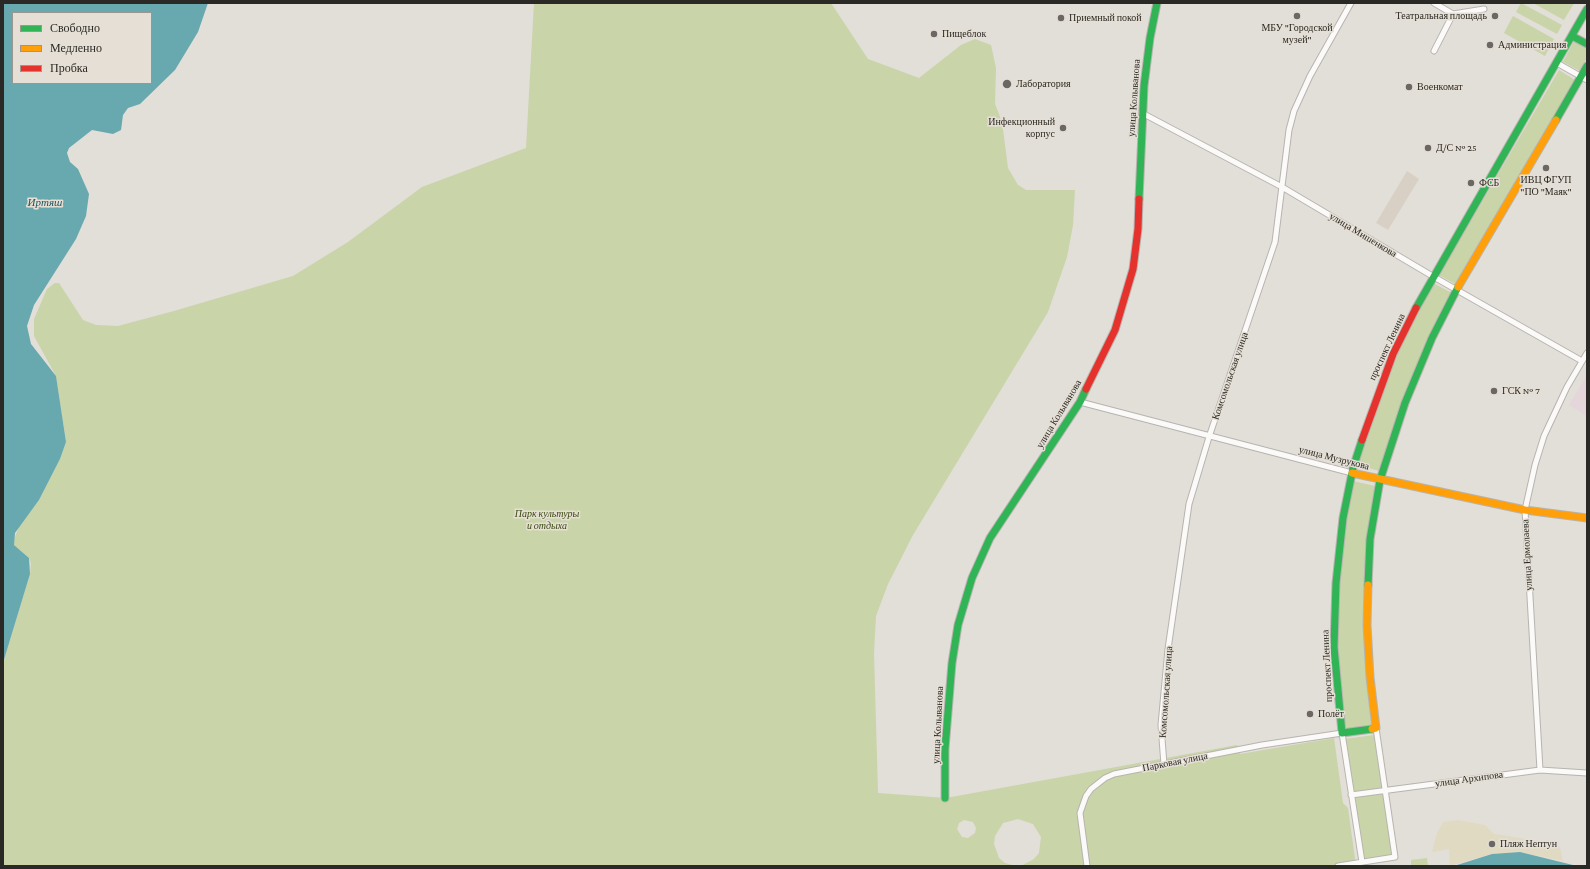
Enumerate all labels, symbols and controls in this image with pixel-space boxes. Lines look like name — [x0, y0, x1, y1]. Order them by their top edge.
place label: Театральная площадь — [1396, 10, 1487, 22]
marker: МБУ "Городской музей" — [1292, 11, 1302, 21]
marker: Театральная площадь — [1490, 11, 1500, 21]
legend — [12, 12, 152, 84]
place label: Приемный покой — [1069, 12, 1142, 24]
marker: Приемный покой — [1056, 13, 1066, 23]
text: Свободно — [50, 21, 100, 35]
place label: МБУ "Городской музей" — [1261, 22, 1333, 46]
place label: Пищеблок — [942, 28, 986, 40]
marker: Пищеблок — [929, 29, 939, 39]
place label: Администрация — [1498, 39, 1566, 51]
marker: Администрация — [1485, 40, 1495, 50]
text: Медленно — [50, 41, 102, 55]
street label: улица Колыванова — [1125, 59, 1143, 137]
text: Пробка — [50, 61, 88, 75]
marker: Лаборатория — [1001, 78, 1013, 90]
place label: Лаборатория — [1016, 78, 1071, 90]
place label: Военкомат — [1417, 81, 1463, 93]
marker: Военкомат — [1404, 82, 1414, 92]
place label: Инфекционный корпус — [988, 116, 1055, 140]
marker: Инфекционный корпус — [1058, 123, 1068, 133]
place label: Д/С № 25 — [1436, 142, 1477, 154]
marker: Д/С № 25 — [1423, 143, 1433, 153]
marker: ИВЦ ФГУП "ПО "Маяк" — [1541, 163, 1551, 173]
place label: ИВЦ ФГУП "ПО "Маяк" — [1520, 174, 1572, 198]
place label: ФСБ — [1479, 177, 1499, 189]
marker: ФСБ — [1466, 178, 1476, 188]
water label: Иртяш — [28, 196, 62, 210]
street label: улица Мишенкова — [1327, 210, 1399, 260]
street label: проспект Ленина — [1366, 312, 1408, 382]
street label: Комсомольская улица — [1209, 331, 1251, 421]
street label: улица Колыванова — [1034, 378, 1084, 450]
place label: ГСК № 7 — [1502, 385, 1540, 397]
marker: ГСК № 7 — [1489, 386, 1499, 396]
street label: улица Музрукова — [1297, 443, 1371, 473]
park label: Парк культуры и отдыха — [515, 508, 579, 532]
street label: улица Ермолаева — [1519, 519, 1535, 591]
street label: проспект Ленина — [1319, 630, 1335, 702]
street label: Комсомольская улица — [1157, 646, 1175, 738]
street label: улица Колыванова — [930, 686, 946, 764]
place label: Полёт — [1318, 708, 1344, 720]
marker: Полёт — [1305, 709, 1315, 719]
street label: Парковая улица — [1141, 750, 1209, 774]
street label: улица Архипова — [1434, 768, 1504, 790]
place label: Пляж Нептун — [1500, 838, 1557, 850]
marker: Пляж Нептун — [1487, 839, 1497, 849]

